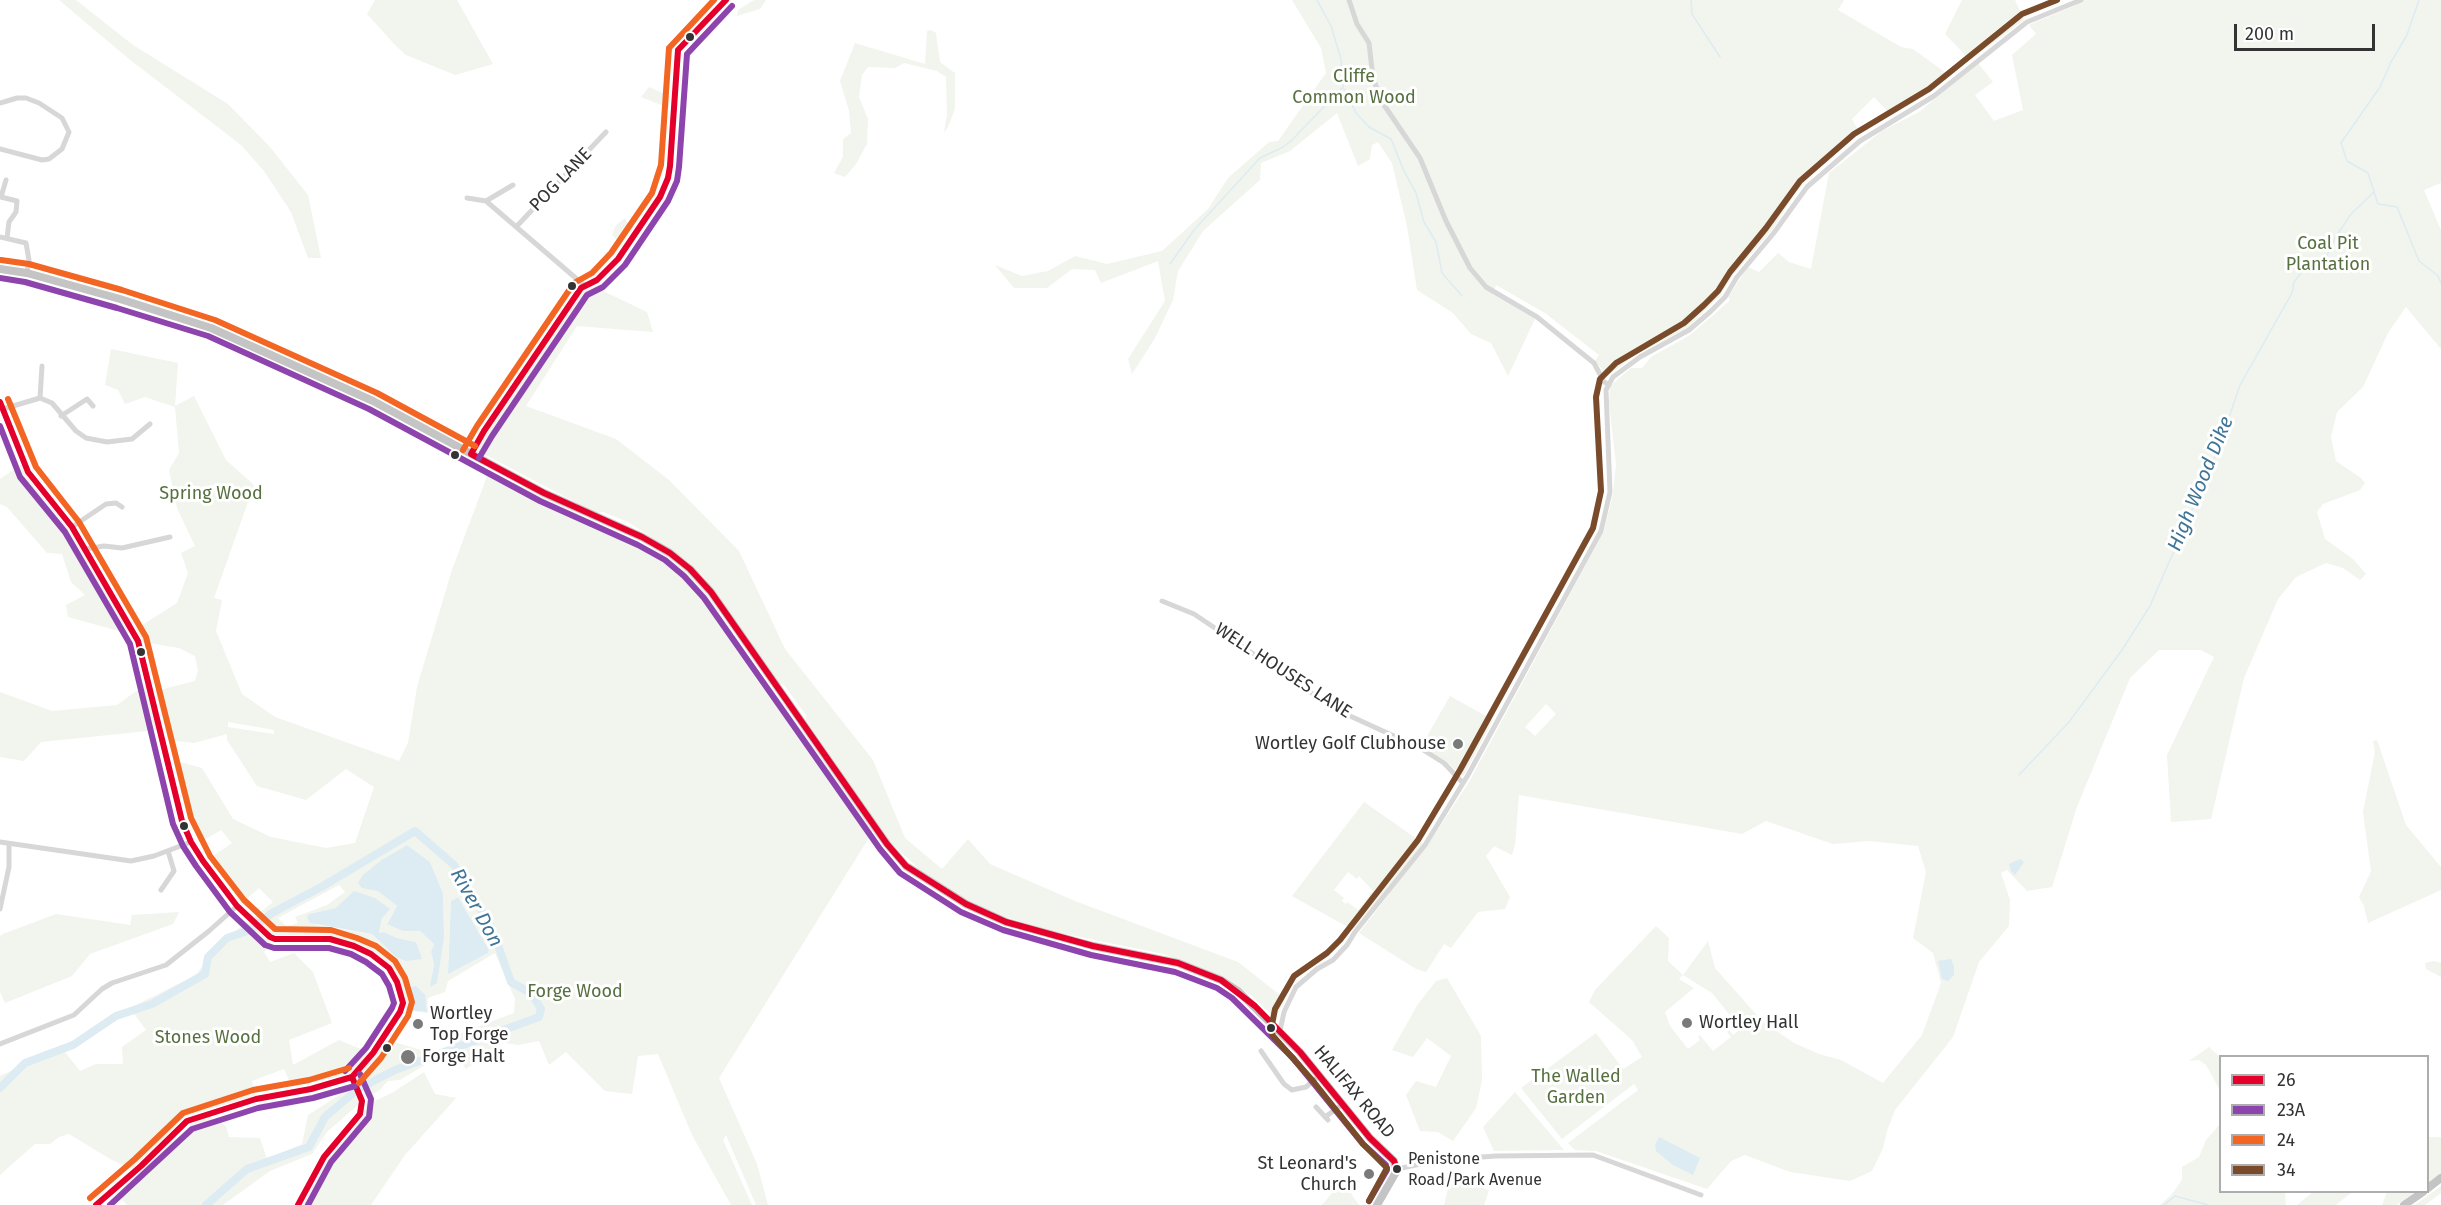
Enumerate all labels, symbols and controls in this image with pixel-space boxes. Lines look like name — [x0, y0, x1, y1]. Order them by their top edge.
scale bar — [2237, 12, 2378, 50]
text: 200 m — [2245, 23, 2294, 45]
unlabelled marker — [684, 31, 696, 43]
park label: Cliffe Common Wood — [1292, 66, 1416, 109]
street label: POG LANE — [525, 144, 597, 216]
park label: Coal Pit Plantation — [2286, 233, 2370, 276]
unlabelled marker — [566, 280, 578, 292]
water label: High Wood Dike — [2163, 413, 2239, 555]
unlabelled marker — [449, 449, 461, 461]
park label: Spring Wood — [159, 483, 263, 505]
street label: WELL HOUSES LANE — [1211, 619, 1355, 723]
unlabelled marker — [135, 646, 147, 658]
place label: Wortley Golf Clubhouse — [1255, 733, 1446, 755]
marker: Wortley Golf Clubhouse — [1451, 737, 1465, 751]
unlabelled marker — [178, 820, 190, 832]
water label: River Don — [445, 864, 507, 952]
park label: Forge Wood — [527, 981, 623, 1003]
place label: Wortley Top Forge — [430, 1003, 509, 1046]
place label: Wortley Hall — [1699, 1012, 1798, 1034]
marker: Wortley Hall — [1680, 1016, 1694, 1030]
marker: Wortley Top Forge — [411, 1017, 425, 1031]
unlabelled marker — [1265, 1022, 1277, 1034]
park label: Stones Wood — [155, 1027, 261, 1049]
street label: HALIFAX ROAD — [1309, 1041, 1399, 1143]
unlabelled marker — [381, 1042, 393, 1054]
place label: Forge Halt — [422, 1046, 505, 1068]
marker: Forge Halt — [399, 1048, 417, 1066]
legend — [2219, 1055, 2429, 1193]
park label: The Walled Garden — [1531, 1066, 1621, 1108]
text: 26 — [2277, 1069, 2296, 1091]
text: 23A — [2277, 1099, 2305, 1121]
text: 24 — [2277, 1129, 2295, 1151]
place label: Penistone Road/Park Avenue — [1408, 1150, 1542, 1188]
place label: St Leonard's Church — [1257, 1153, 1357, 1196]
text: 34 — [2277, 1159, 2295, 1181]
marker: Penistone Road/Park Avenue — [1391, 1163, 1403, 1175]
marker: St Leonard's Church — [1362, 1167, 1376, 1181]

